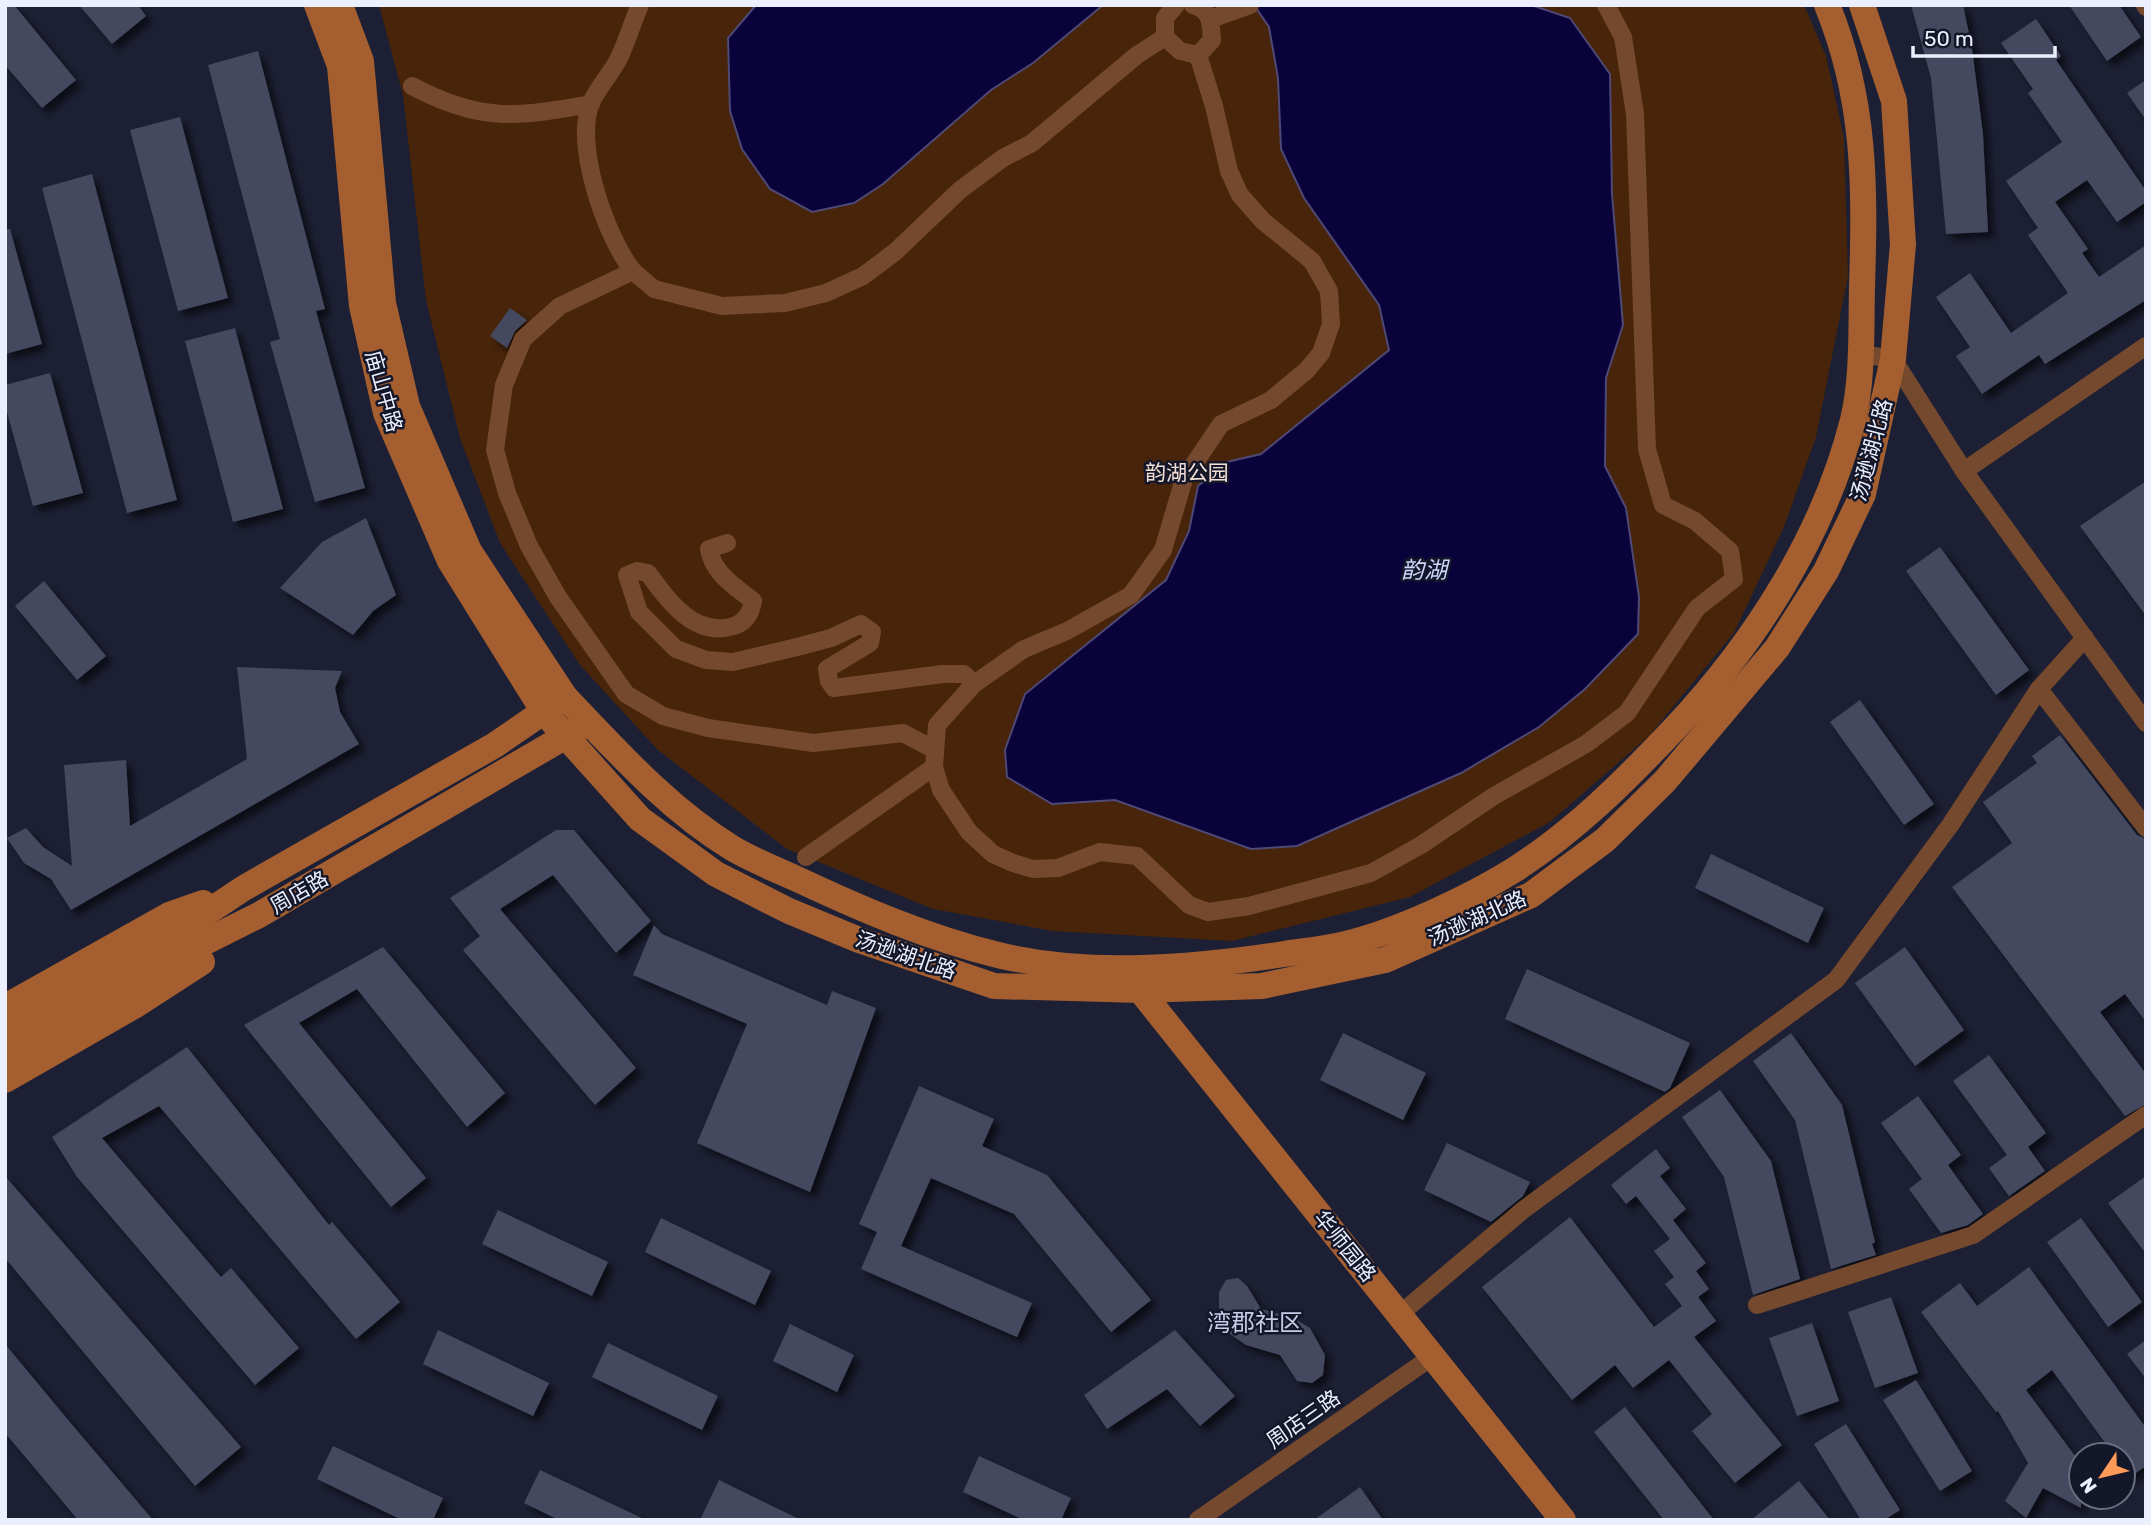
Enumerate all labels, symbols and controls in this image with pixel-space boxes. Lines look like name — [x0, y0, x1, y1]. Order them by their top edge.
scale bar — [1913, 14, 2055, 58]
text: 50 m — [1924, 26, 1974, 51]
street label: 庙山中路 — [360, 347, 408, 435]
street label: 汤逊湖北路 — [1845, 396, 1897, 504]
park label: 韵湖公园 — [1145, 460, 1229, 485]
water label: 韵湖 — [1401, 556, 1450, 584]
street label: 周店路 — [265, 865, 333, 919]
street label: 汤逊湖北路 — [1424, 885, 1530, 951]
street label: 汤逊湖北路 — [852, 926, 960, 984]
street label: 华师园路 — [1309, 1205, 1381, 1287]
district label: 湾郡社区 — [1207, 1309, 1303, 1337]
street label: 周店三路 — [1261, 1385, 1345, 1453]
north arrow — [2067, 1441, 2137, 1511]
text: N — [2075, 1473, 2102, 1498]

